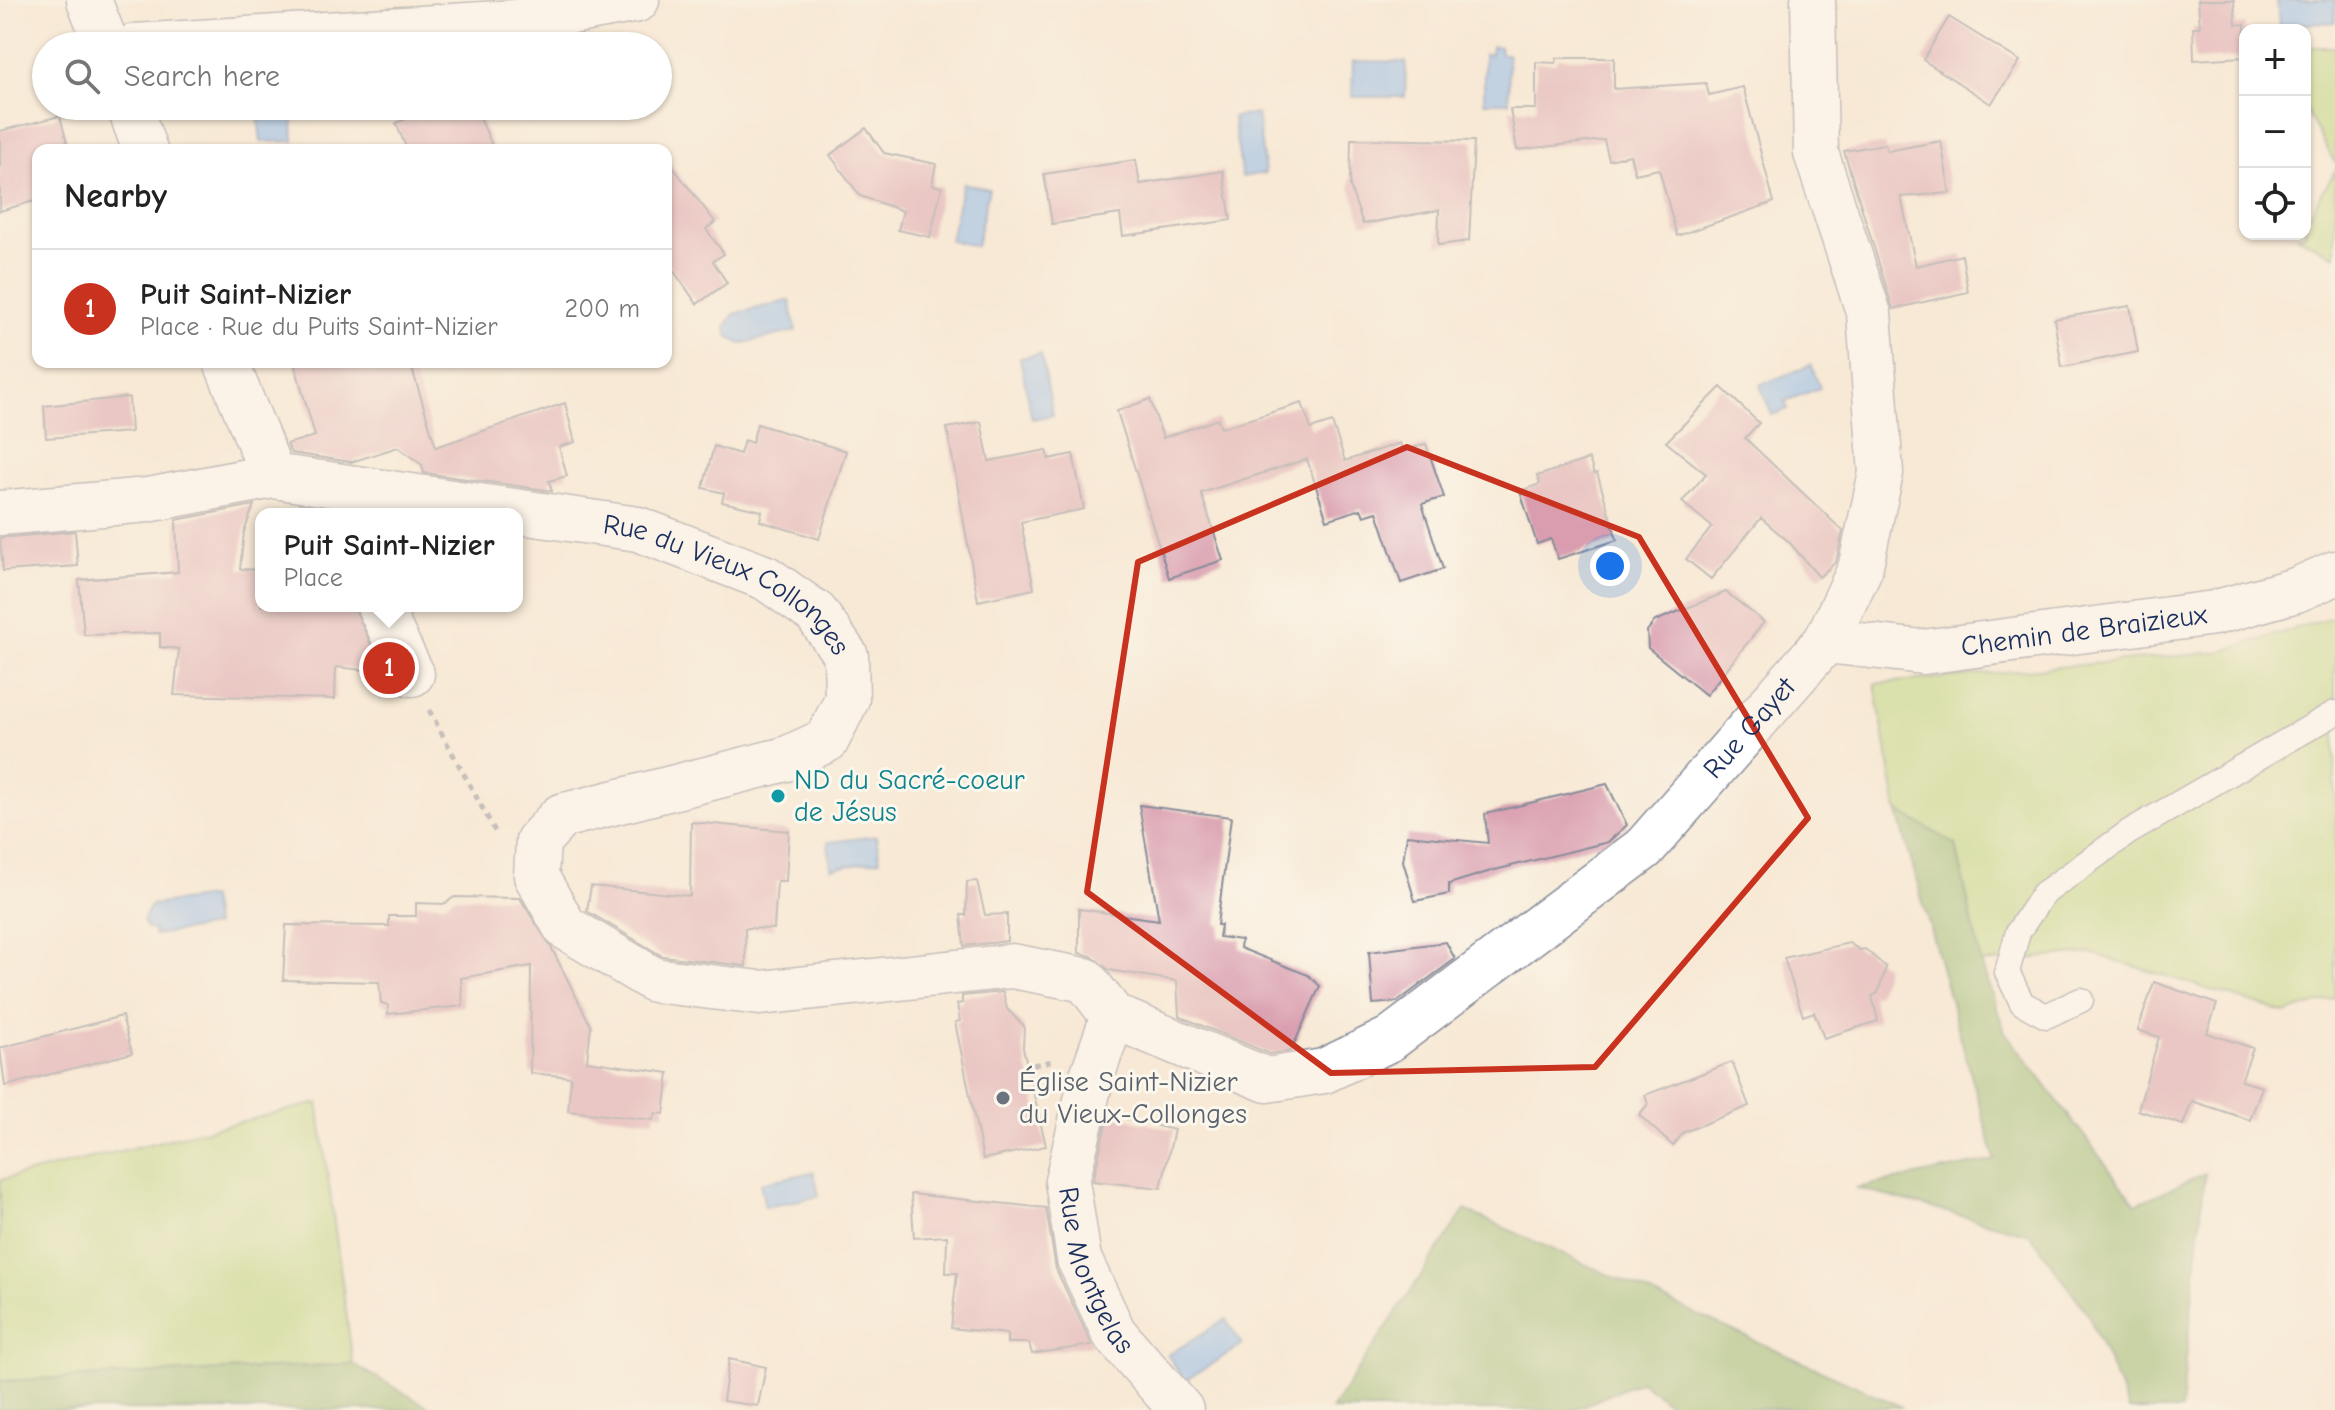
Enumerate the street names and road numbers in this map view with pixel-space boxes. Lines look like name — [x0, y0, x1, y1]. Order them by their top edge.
street label: Rue du Vieux Collonges — [601, 508, 856, 661]
street label: Chemin de Braizieux — [1959, 598, 2210, 663]
street label: Rue Gayet — [1697, 670, 1803, 785]
street label: Rue Montgelas — [1052, 1185, 1140, 1360]

